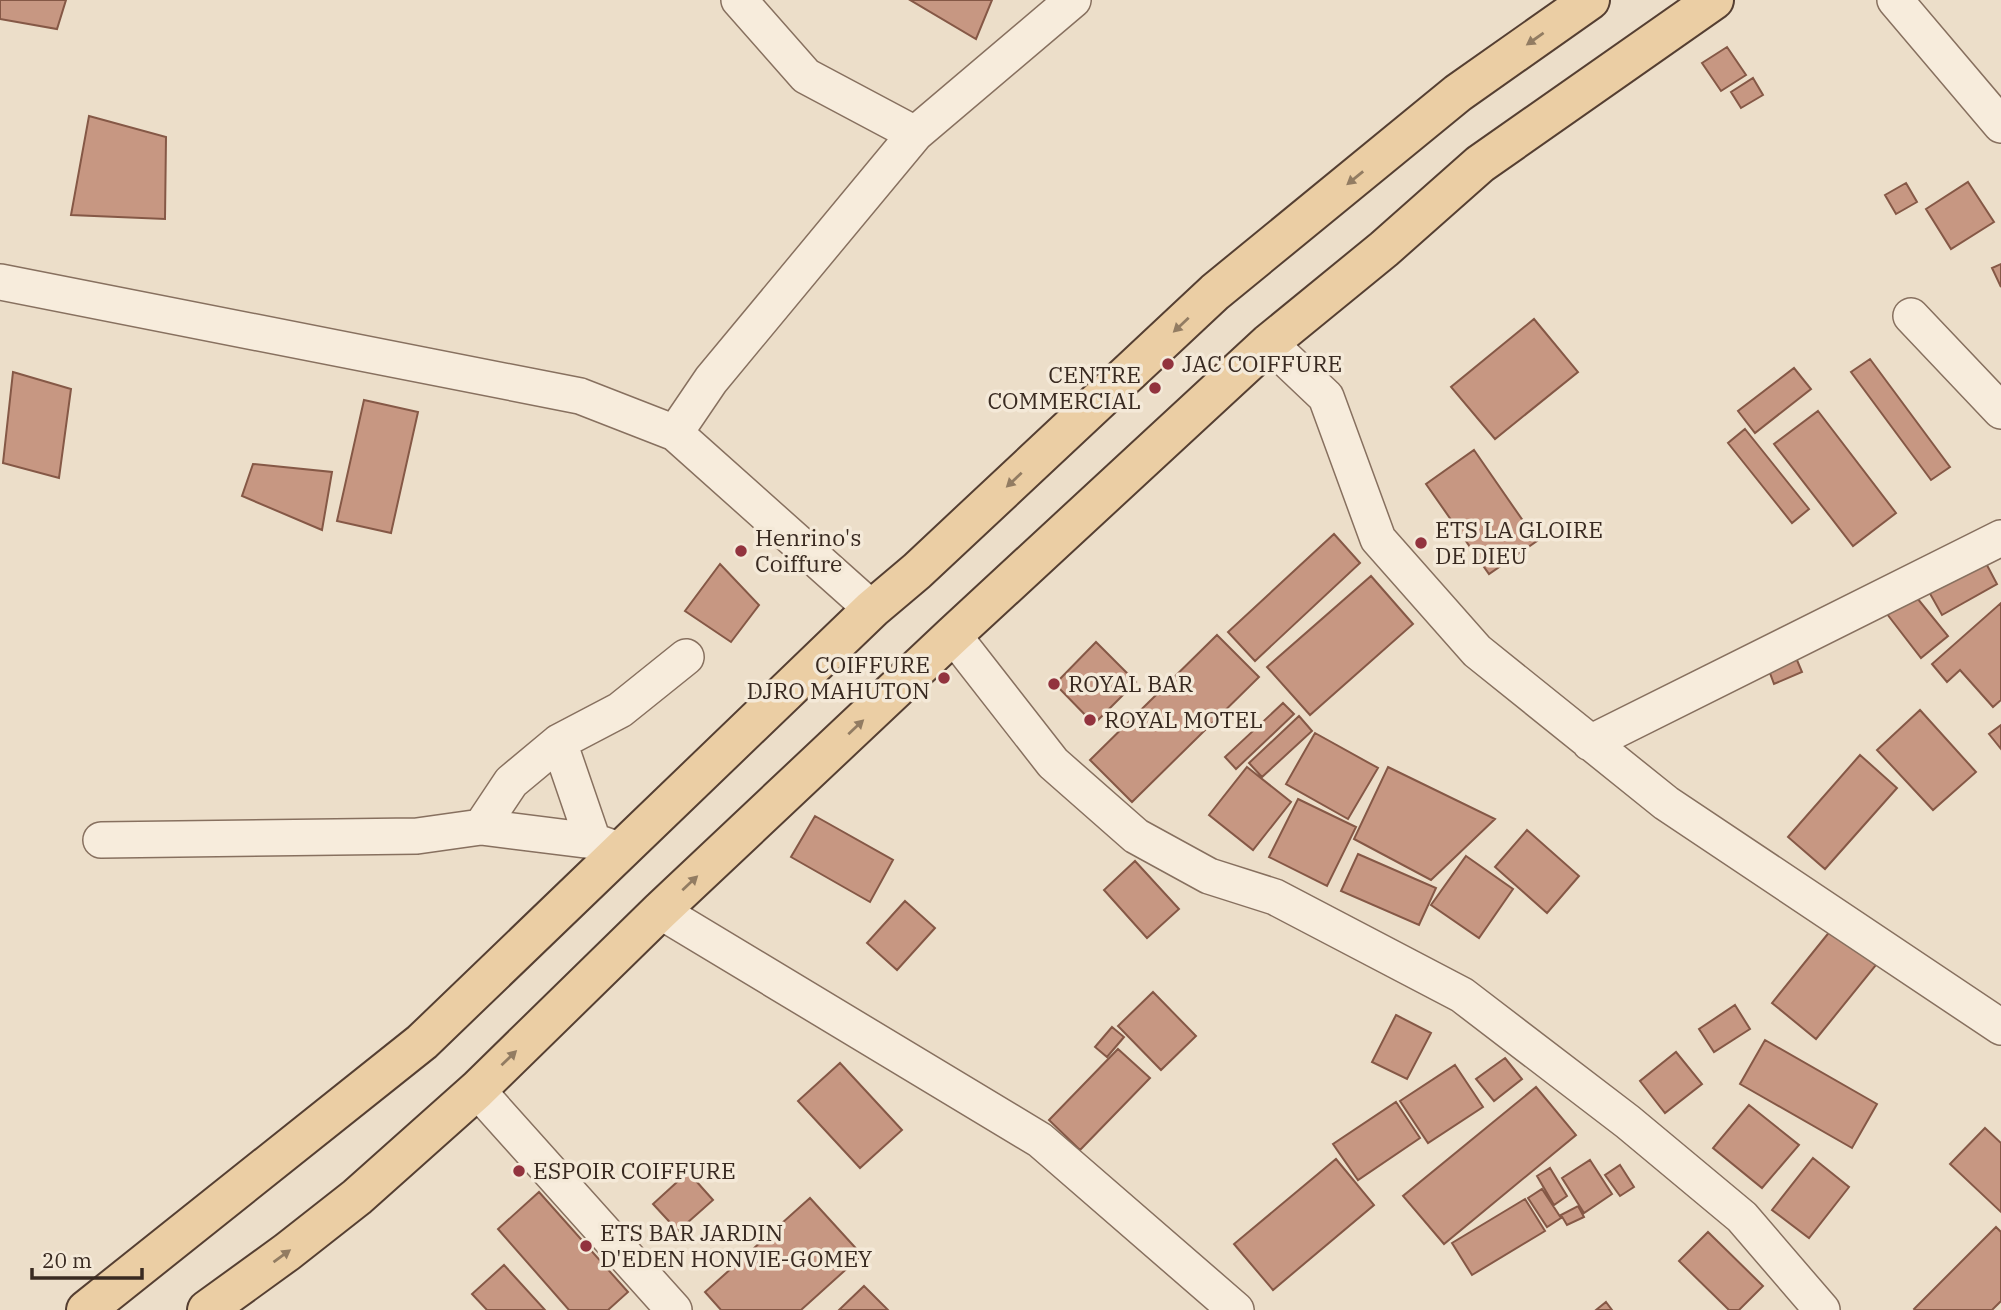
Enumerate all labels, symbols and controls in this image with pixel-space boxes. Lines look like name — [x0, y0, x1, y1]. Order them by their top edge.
one-way arrow — [1526, 32, 1544, 46]
one-way arrow — [1346, 170, 1363, 185]
one-way arrow — [1173, 316, 1190, 332]
place label: JAC COIFFURE — [1182, 348, 1342, 378]
marker: JAC COIFFURE — [1160, 356, 1176, 372]
place label: CENTRE COMMERCIAL — [987, 359, 1141, 415]
marker: CENTRE COMMERCIAL — [1147, 380, 1163, 396]
one-way arrow — [1005, 472, 1023, 488]
place label: ETS LA GLOIRE DE DIEU — [1435, 514, 1603, 570]
place label: Henrino's Coiffure — [755, 522, 862, 578]
marker: ETS LA GLOIRE DE DIEU — [1413, 535, 1429, 551]
marker: Henrino's Coiffure — [733, 543, 749, 559]
place label: COIFFURE DJRO MAHUTON — [747, 649, 930, 705]
place label: ROYAL BAR — [1068, 668, 1194, 698]
marker: COIFFURE DJRO MAHUTON — [936, 670, 952, 686]
marker: ROYAL BAR — [1046, 676, 1062, 692]
place label: ROYAL MOTEL — [1104, 704, 1263, 734]
marker: ROYAL MOTEL — [1082, 712, 1098, 728]
one-way arrow — [847, 719, 864, 735]
one-way arrow — [681, 875, 698, 891]
one-way arrow — [500, 1051, 517, 1067]
place label: ESPOIR COIFFURE — [533, 1155, 736, 1185]
marker: ESPOIR COIFFURE — [511, 1163, 527, 1179]
place label: ETS BAR JARDIN D'EDEN HONVIE-GOMEY — [600, 1217, 873, 1273]
scale bar — [32, 1236, 142, 1280]
marker: ETS BAR JARDIN D'EDEN HONVIE-GOMEY — [578, 1238, 594, 1254]
text: 20 m — [42, 1246, 92, 1274]
one-way arrow — [273, 1248, 291, 1263]

